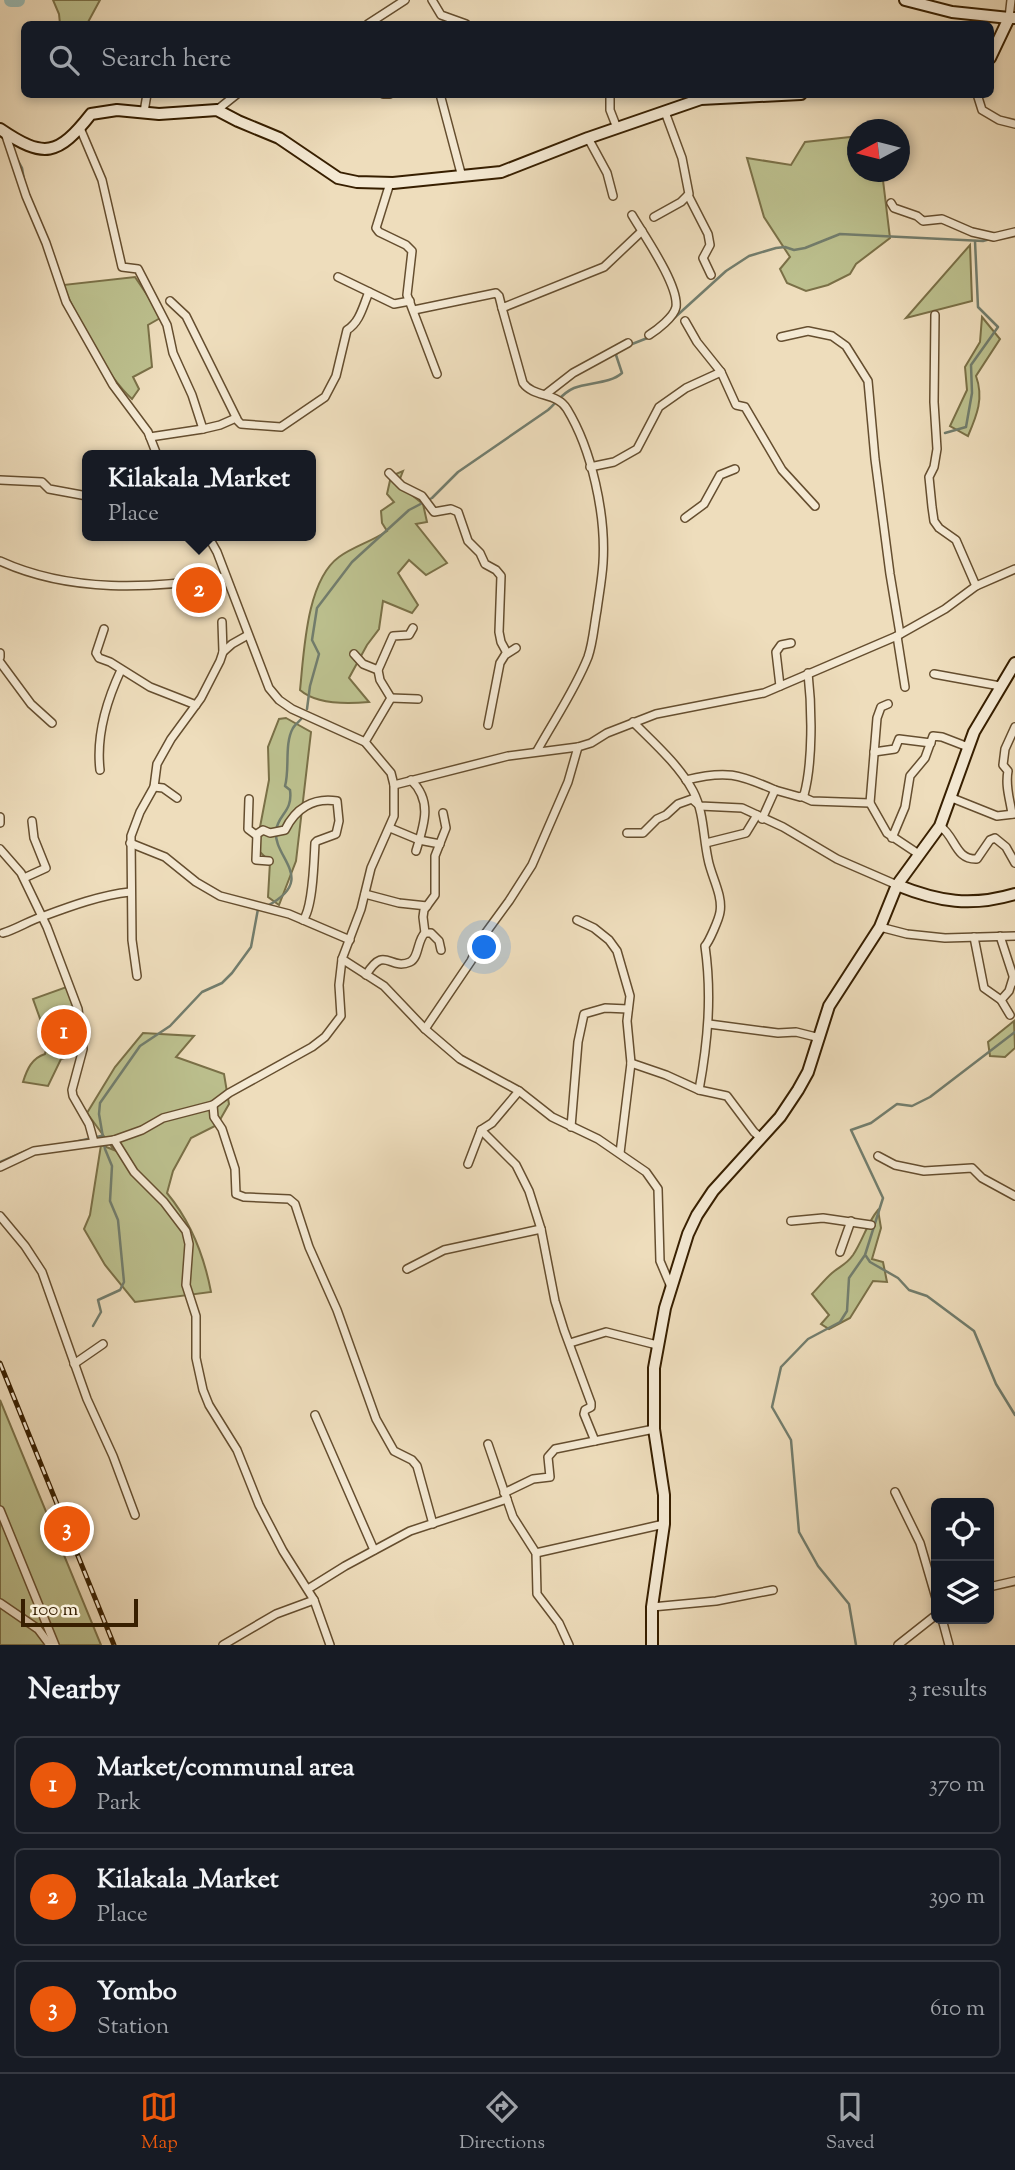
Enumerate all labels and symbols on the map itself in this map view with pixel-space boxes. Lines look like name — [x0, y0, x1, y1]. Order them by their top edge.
north arrow — [847, 119, 910, 182]
pin: 2 — [176, 564, 222, 616]
your location — [467, 930, 501, 964]
pin: 1 — [41, 1006, 87, 1058]
pin: 3 — [44, 1503, 90, 1555]
scale bar — [21, 1596, 138, 1628]

